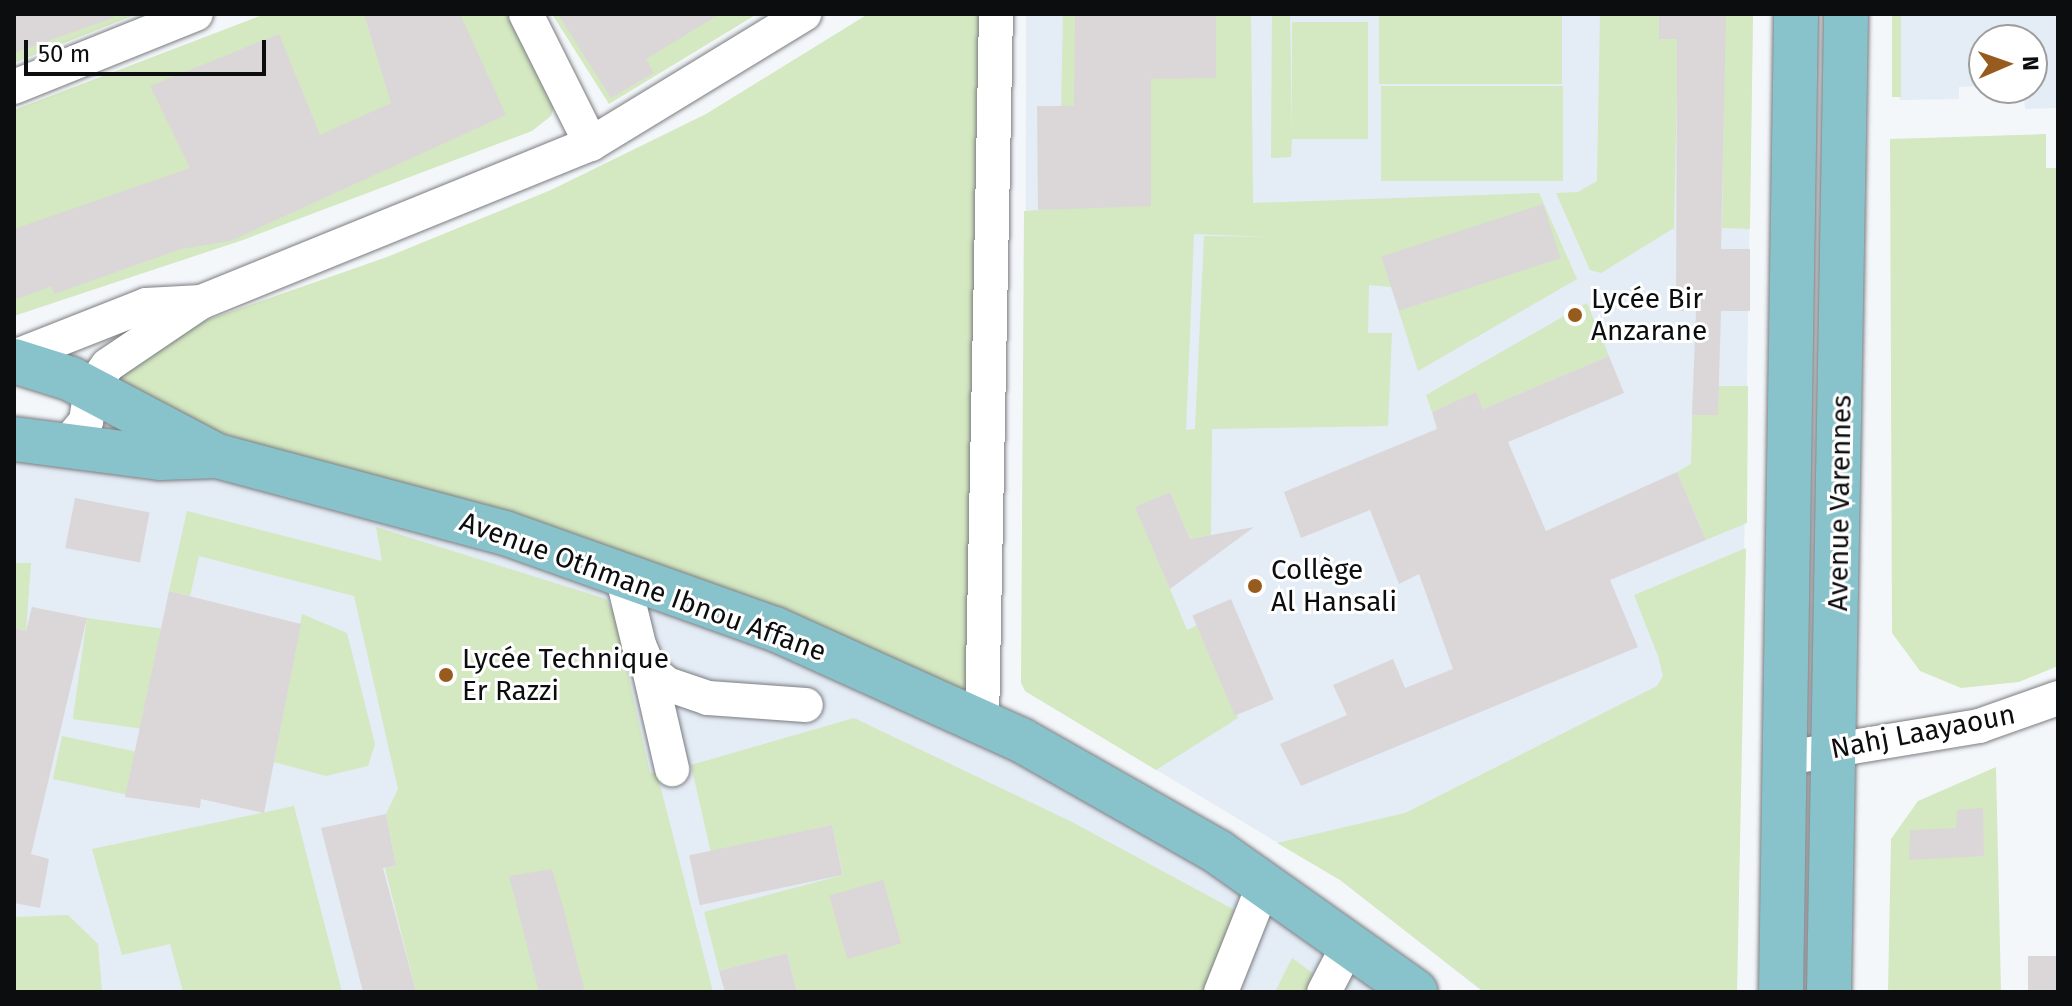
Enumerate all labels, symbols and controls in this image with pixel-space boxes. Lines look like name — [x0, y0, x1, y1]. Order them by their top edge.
scale bar — [28, 24, 270, 74]
north arrow — [1968, 24, 2048, 104]
text: 50 m — [38, 40, 90, 68]
text: N — [2017, 55, 2044, 71]
place label: Lycée Bir Anzarane — [1591, 282, 1707, 348]
marker: Lycée Bir Anzarane — [1566, 306, 1584, 324]
street label: Avenue Varennes — [1821, 395, 1859, 611]
street label: Avenue Othmane Ibnou Affane — [455, 505, 831, 669]
place label: Collège Al Hansali — [1271, 553, 1397, 619]
marker: Collège Al Hansali — [1246, 577, 1264, 595]
place label: Lycée Technique Er Razzi — [462, 642, 669, 708]
marker: Lycée Technique Er Razzi — [437, 666, 455, 684]
street label: Nahj Laayaoun — [1828, 698, 2018, 766]

